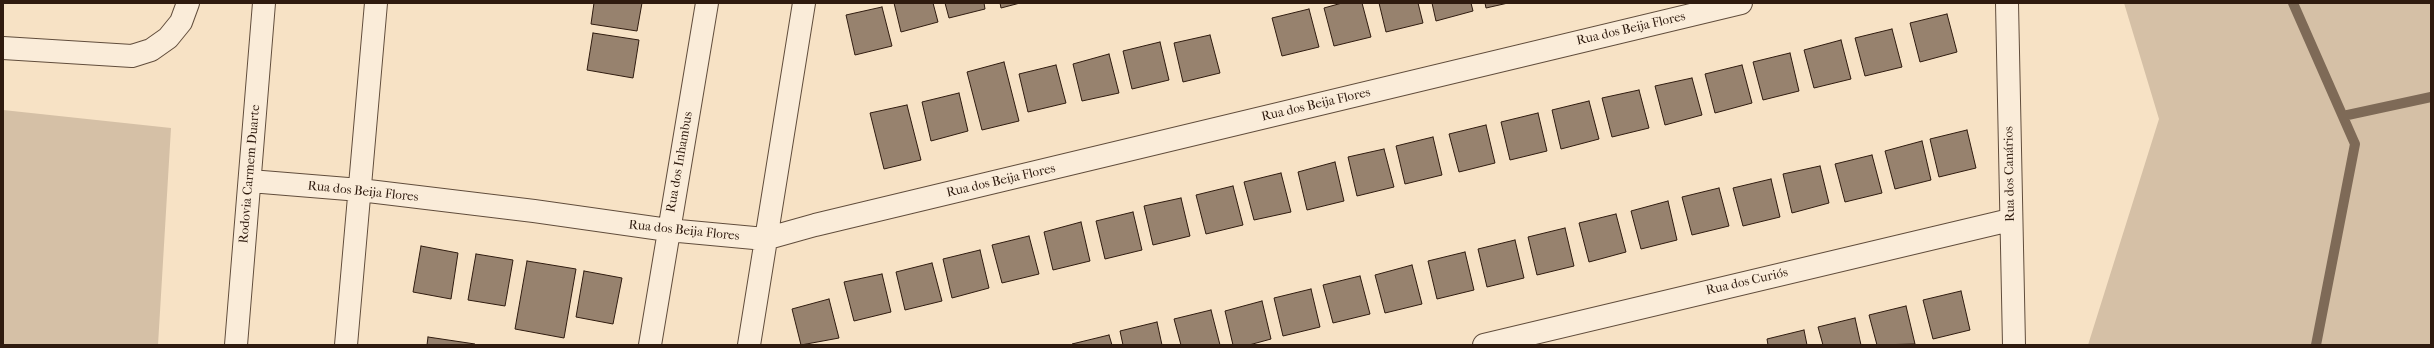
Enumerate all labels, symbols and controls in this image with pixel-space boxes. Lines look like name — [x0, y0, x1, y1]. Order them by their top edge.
street label: Rua dos Beija Flores — [1575, 9, 1687, 49]
street label: Rua dos Beija Flores — [1260, 85, 1372, 125]
street label: Rodovia Carmem Duarte — [236, 104, 264, 244]
street label: Rua dos Inhambus — [663, 110, 697, 214]
street label: Rua dos Canários — [2001, 126, 2019, 222]
street label: Rua dos Beija Flores — [945, 161, 1057, 201]
street label: Rua dos Beija Flores — [307, 178, 419, 206]
street label: Rua dos Beija Flores — [628, 217, 740, 245]
street label: Rua dos Curiós — [1705, 265, 1789, 299]

